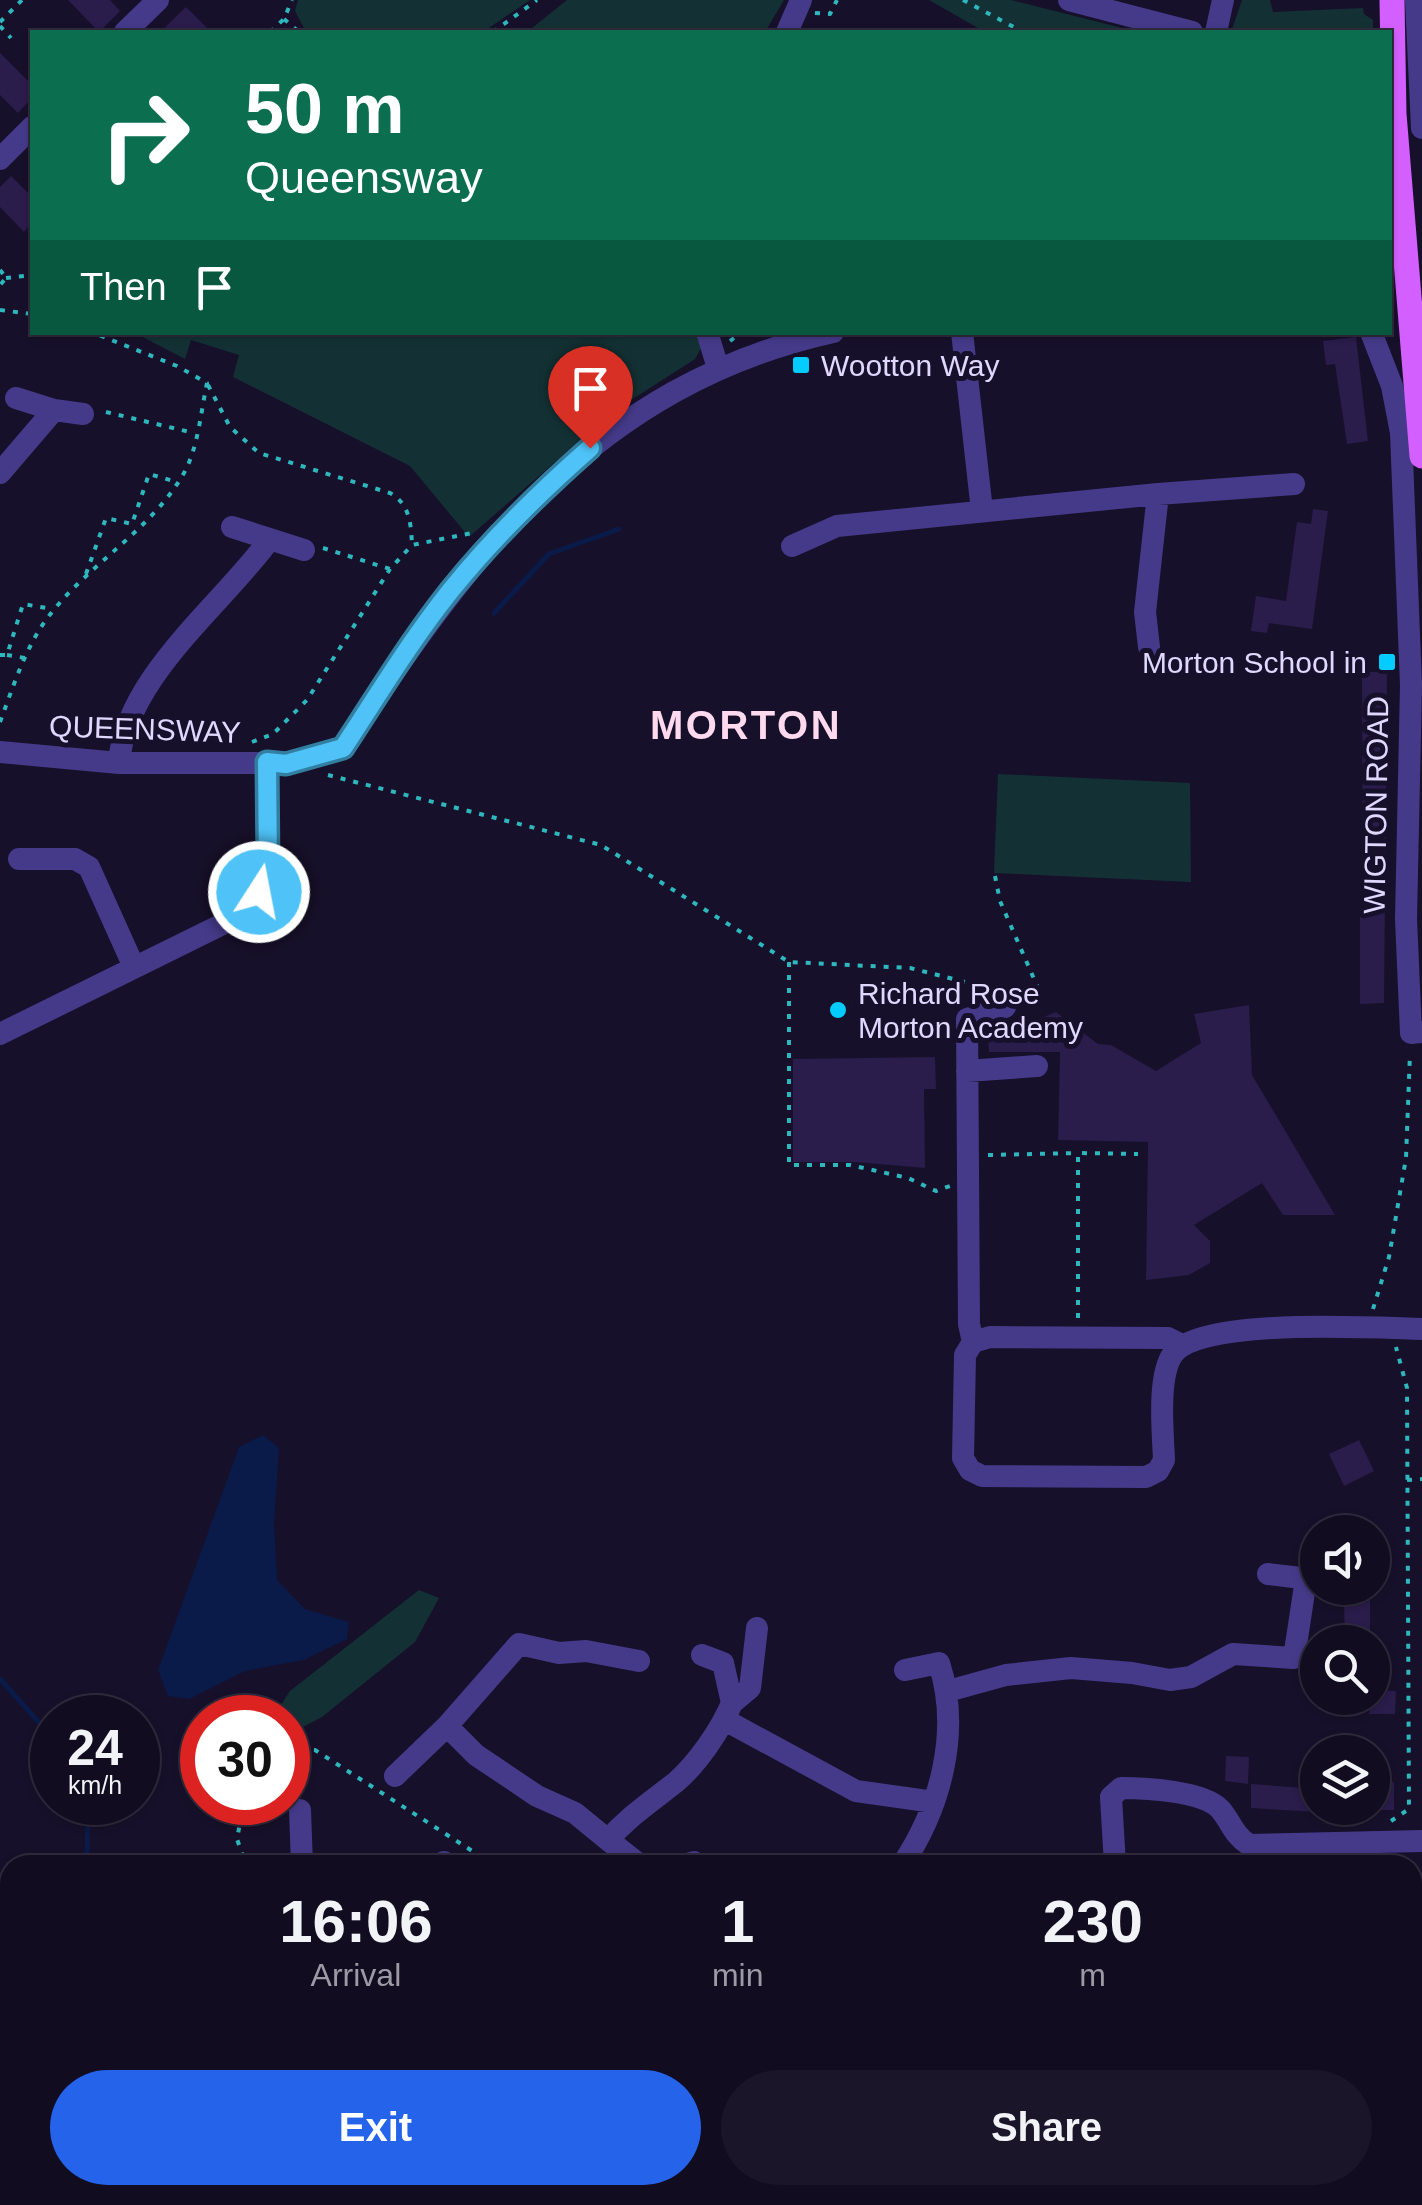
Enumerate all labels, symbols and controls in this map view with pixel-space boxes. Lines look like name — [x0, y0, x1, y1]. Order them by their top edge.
icon: right — [80, 70, 210, 200]
text: 50 m — [245, 70, 405, 148]
text: Queensway — [245, 152, 483, 203]
icon: arrive — [187, 260, 242, 315]
text: Then — [80, 266, 167, 308]
pin — [548, 346, 633, 449]
place label: Wootton Way — [821, 349, 999, 382]
marker: Wootton Way — [790, 354, 812, 376]
icon: arrive — [563, 361, 618, 416]
place label: Morton School in — [1142, 646, 1367, 679]
marker: Morton School in — [1376, 651, 1398, 673]
street label: WIGTON ROAD — [1358, 696, 1394, 914]
district label: MORTON — [650, 703, 842, 747]
street label: QUEENSWAY — [49, 709, 241, 749]
position arrow — [207, 840, 311, 944]
place label: Richard Rose Morton Academy — [858, 977, 1083, 1044]
marker: Richard Rose Morton Academy — [827, 999, 849, 1021]
map controls — [1300, 1515, 1390, 1825]
button: sound — [1300, 1515, 1390, 1605]
button: search — [1300, 1625, 1390, 1715]
speed limit sign: 30 — [180, 1695, 310, 1825]
text: 24 — [67, 1720, 123, 1776]
button: layers — [1300, 1735, 1390, 1825]
text: km/h — [68, 1771, 122, 1799]
text: 16:06 — [279, 1888, 433, 1955]
text: 1 — [721, 1888, 754, 1955]
text: 230 — [1043, 1888, 1143, 1955]
text: Arrival — [311, 1957, 401, 1993]
text: min — [712, 1957, 763, 1993]
text: m — [1079, 1957, 1106, 1993]
button: Exit — [50, 2070, 701, 2185]
button: Share — [721, 2070, 1372, 2185]

